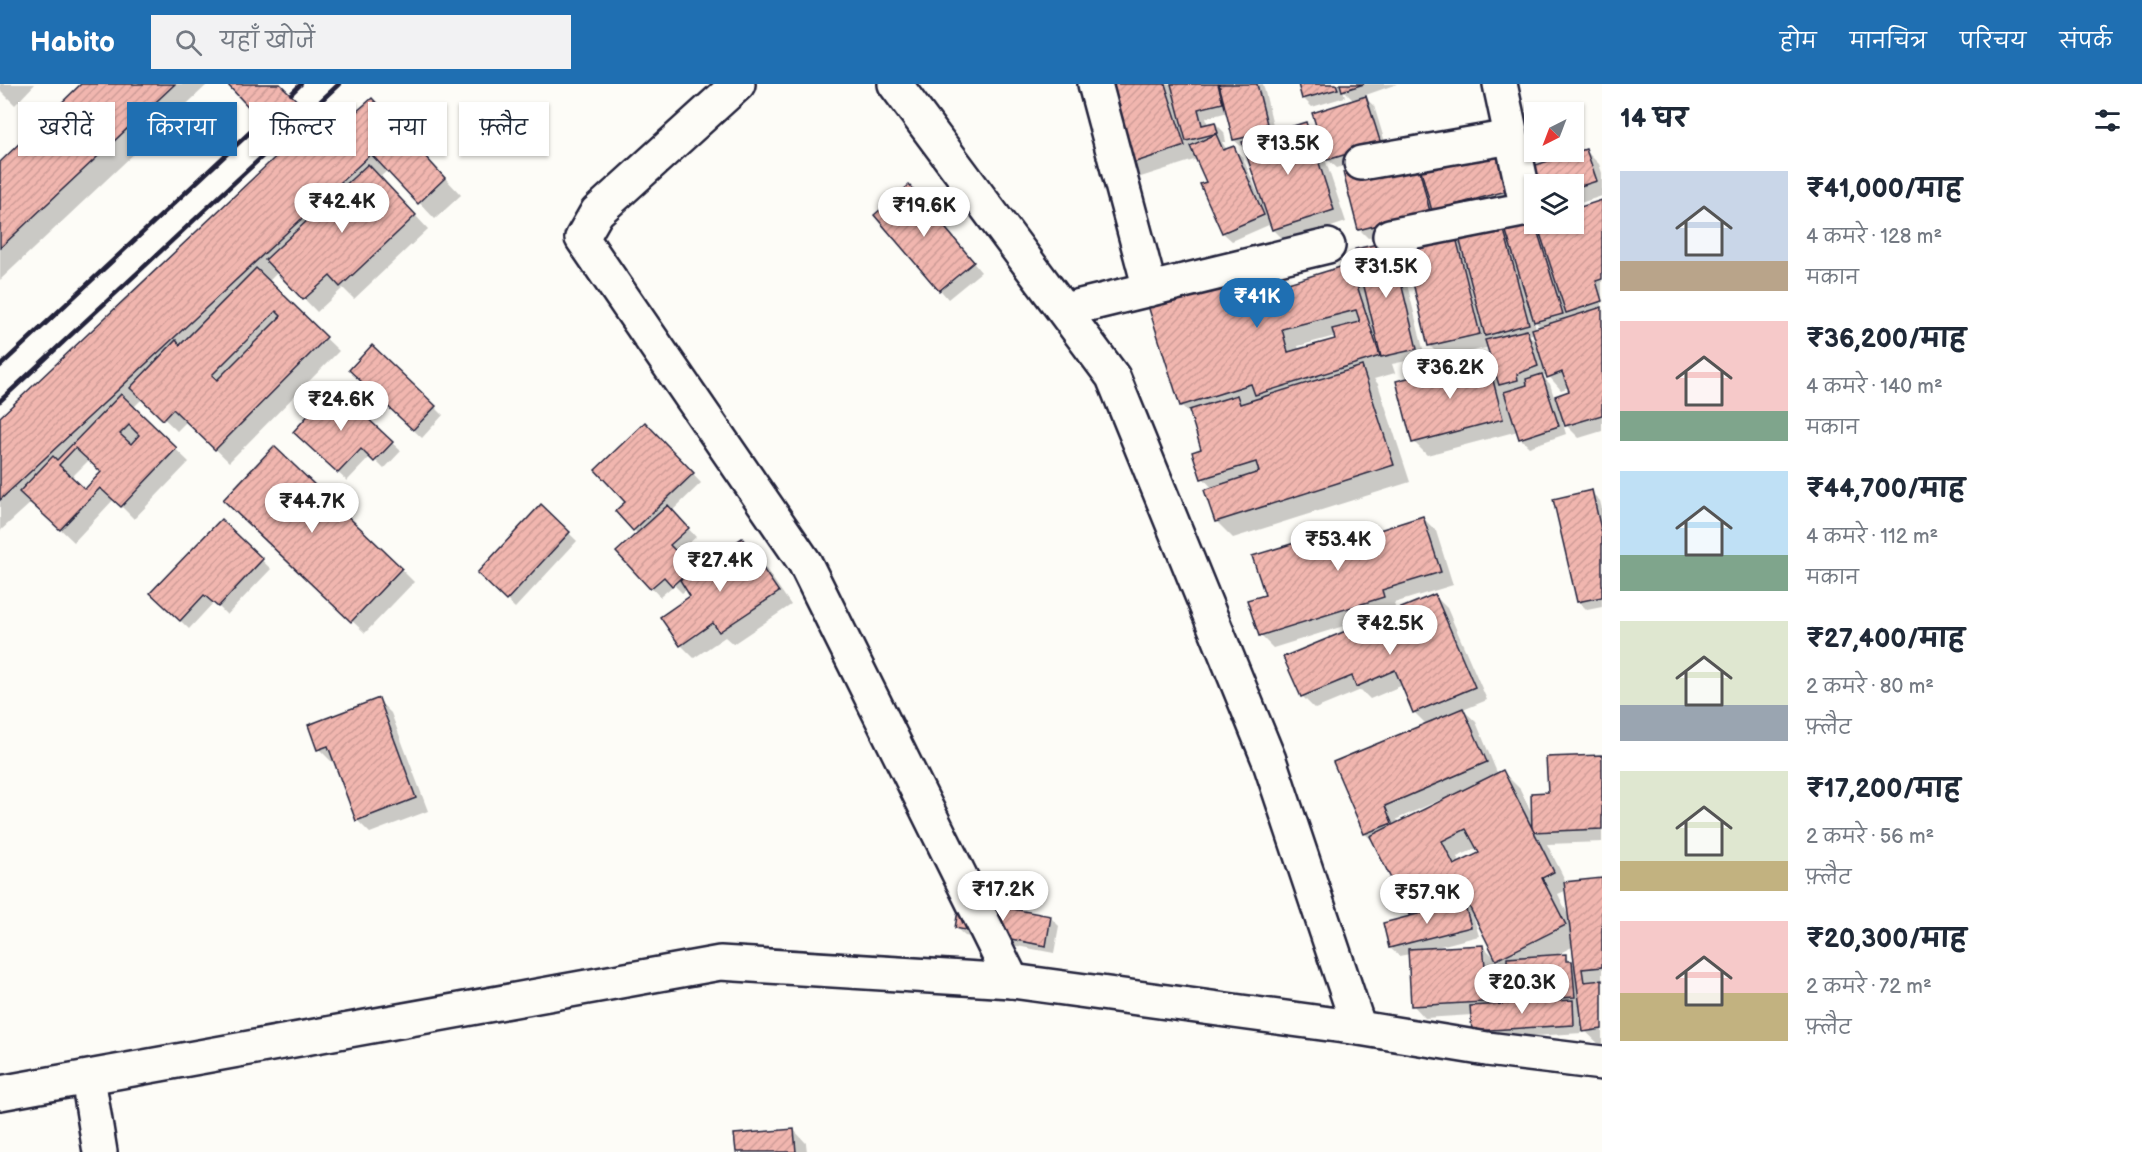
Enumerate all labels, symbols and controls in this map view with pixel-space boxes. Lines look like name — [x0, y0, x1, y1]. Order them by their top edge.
search box — [151, 15, 571, 69]
text: Habito — [30, 26, 115, 59]
icon: search — [172, 26, 205, 59]
text: यहाँ खोजें — [220, 28, 315, 55]
text: होम — [1780, 29, 1817, 54]
text: मानचित्र — [1850, 29, 1927, 54]
text: परिचय — [1960, 29, 2026, 54]
text: संपर्क — [2059, 29, 2112, 54]
chip: खरीदें — [18, 102, 115, 156]
chip: किराया — [127, 102, 237, 156]
chip: फ़िल्टर — [249, 102, 356, 156]
chip: नया — [368, 102, 447, 156]
chip: फ़्लैट — [459, 102, 549, 156]
north arrow — [1524, 102, 1584, 162]
map controls — [1524, 102, 1584, 234]
text: 14 घर — [1620, 104, 1688, 135]
icon: filters — [2091, 104, 2124, 137]
pin: ₹13.5K — [1239, 125, 1337, 176]
text: ₹13.5K — [1256, 132, 1320, 156]
button: layers — [1524, 174, 1584, 234]
text: ₹41,000/माह — [1806, 174, 1962, 205]
pin: ₹42.4K — [293, 183, 391, 234]
pin: ₹19.6K — [875, 187, 973, 238]
text: ₹42.4K — [308, 190, 376, 214]
text: ₹19.6K — [892, 194, 956, 218]
icon: home — [1668, 195, 1740, 267]
text: 4 कमरे · 128 m² — [1806, 225, 1942, 249]
pin: ₹31.5K — [1337, 248, 1435, 299]
text: ₹31.5K — [1354, 255, 1418, 279]
text: मकान — [1806, 266, 1859, 290]
pin: ₹41K — [1221, 278, 1293, 329]
text: ₹41K — [1233, 285, 1281, 309]
text: ₹36,200/माह — [1806, 324, 1966, 355]
icon: home — [1668, 345, 1740, 417]
pin: ₹36.2K — [1401, 349, 1499, 400]
text: ₹36.2K — [1416, 356, 1484, 380]
text: 4 कमरे · 140 m² — [1806, 375, 1943, 399]
pin: ₹24.6K — [292, 381, 390, 432]
text: ₹24.6K — [308, 388, 374, 412]
text: मकान — [1806, 416, 1859, 440]
text: ₹44,700/माह — [1806, 474, 1965, 505]
pin: ₹44.7K — [263, 483, 361, 534]
text: ₹44.7K — [279, 490, 345, 514]
icon: home — [1668, 495, 1740, 567]
pin: ₹53.4K — [1289, 521, 1387, 572]
text: 4 कमरे · 112 m² — [1806, 525, 1938, 549]
text: ₹53.4K — [1305, 528, 1371, 552]
pin: ₹27.4K — [671, 542, 769, 593]
text: ₹27.4K — [687, 549, 753, 573]
text: मकान — [1806, 566, 1859, 590]
pin: ₹42.5K — [1341, 605, 1439, 656]
text: ₹42.5K — [1356, 612, 1424, 636]
text: ₹27,400/माह — [1806, 624, 1965, 655]
icon: home — [1668, 645, 1740, 717]
text: 2 कमरे · 80 m² — [1806, 675, 1934, 699]
text: फ़्लैट — [1806, 716, 1852, 740]
text: ₹17,200/माह — [1806, 774, 1961, 805]
icon: home — [1668, 795, 1740, 867]
text: 2 कमरे · 56 m² — [1806, 825, 1934, 849]
text: फ़्लैट — [1806, 866, 1852, 890]
pin: ₹17.2K — [954, 871, 1052, 922]
pin: ₹57.9K — [1378, 874, 1476, 925]
text: ₹17.2K — [971, 878, 1035, 902]
text: ₹57.9K — [1394, 881, 1460, 905]
text: ₹20,300/माह — [1806, 924, 1967, 955]
icon: home — [1668, 945, 1740, 1017]
pin: ₹20.3K — [1473, 964, 1571, 1015]
text: ₹20.3K — [1488, 971, 1556, 995]
text: 2 कमरे · 72 m² — [1806, 975, 1932, 999]
text: फ़्लैट — [1806, 1016, 1852, 1040]

